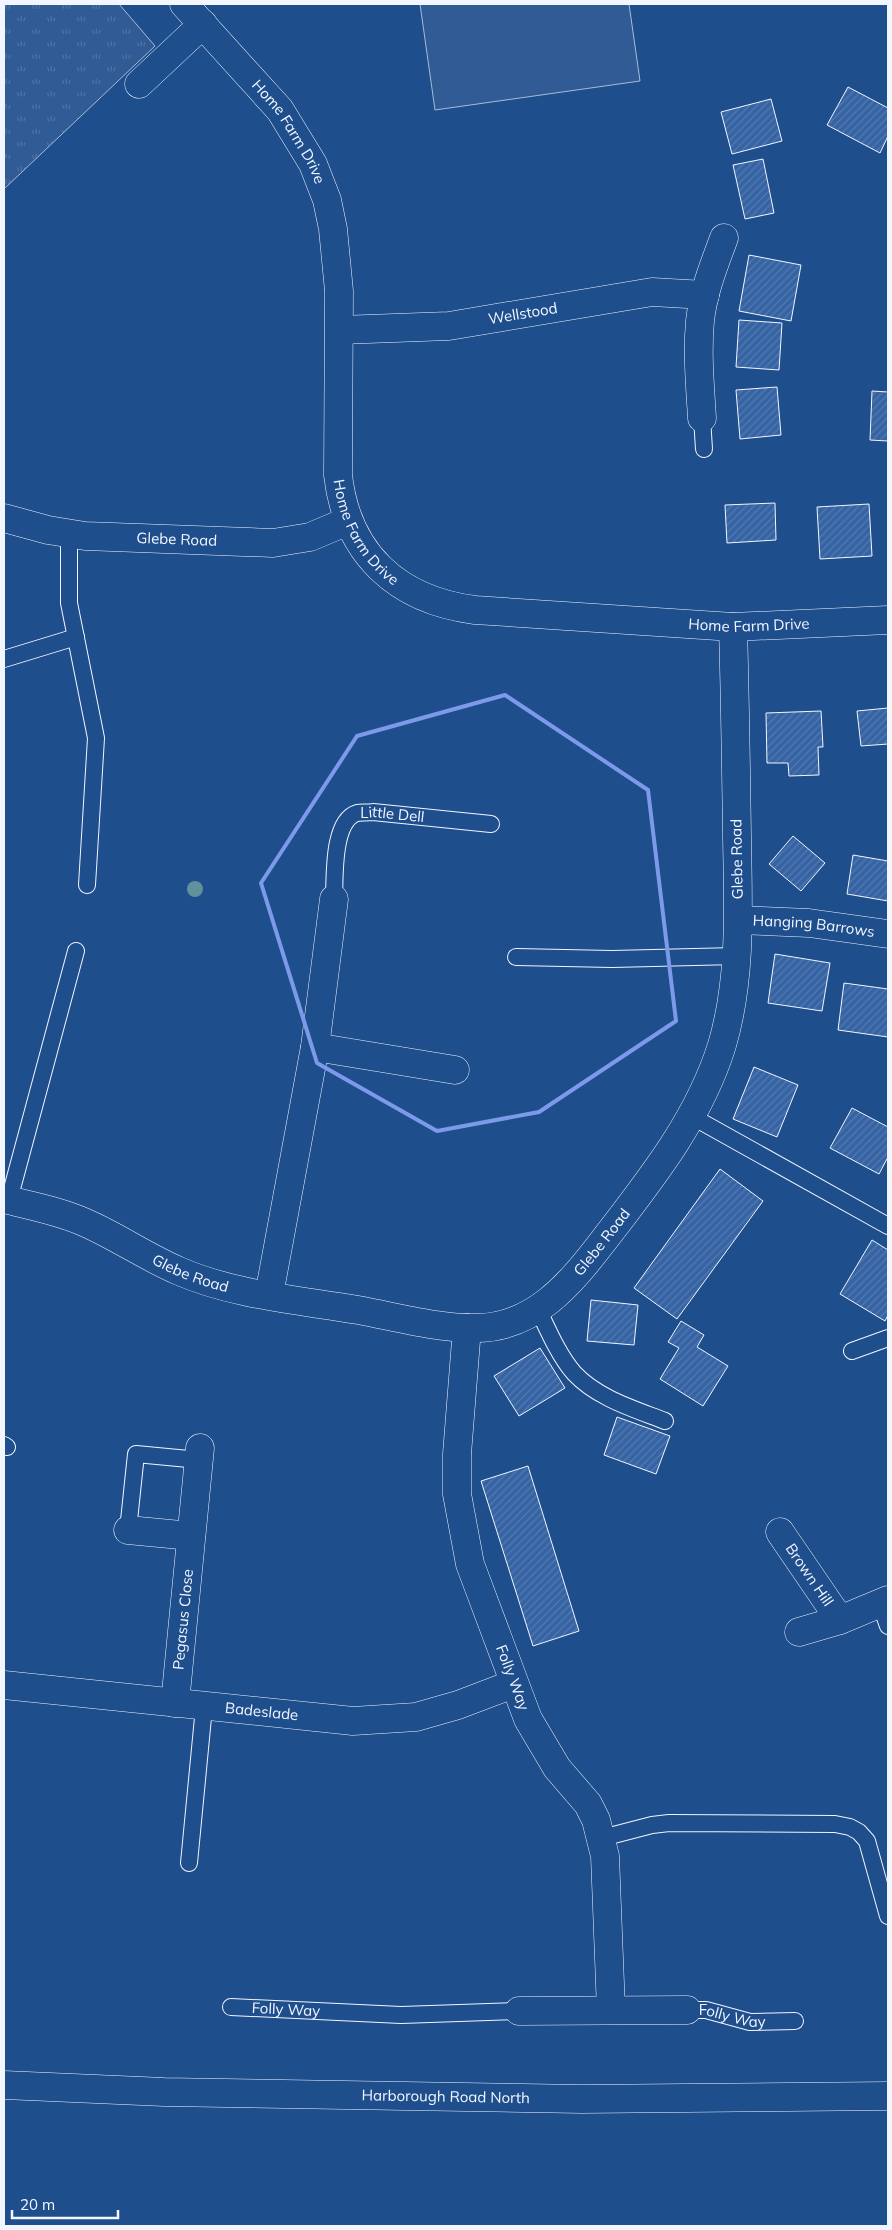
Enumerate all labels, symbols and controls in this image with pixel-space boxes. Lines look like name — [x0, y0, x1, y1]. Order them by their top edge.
street label: Home Farm Drive — [248, 75, 330, 186]
street label: Wellstood — [487, 298, 559, 328]
street label: Home Farm Drive — [330, 478, 403, 589]
street label: Glebe Road — [136, 528, 218, 550]
street label: Home Farm Drive — [688, 614, 810, 636]
street label: Little Dell — [360, 802, 425, 826]
street label: Glebe Road — [726, 819, 747, 899]
street label: Hanging Barrows — [752, 911, 876, 941]
street label: Glebe Road — [569, 1204, 634, 1280]
street label: Glebe Road — [149, 1250, 231, 1296]
street label: Brown Hill — [782, 1540, 838, 1610]
street label: Pegasus Close — [168, 1568, 197, 1671]
street label: Folly Way — [492, 1642, 534, 1713]
street label: Badeslade — [224, 1698, 299, 1724]
street label: Folly Way — [251, 1998, 321, 2020]
street label: Folly Way — [699, 2000, 766, 2031]
street label: Harborough Road North — [361, 2085, 530, 2107]
scale bar — [12, 2188, 119, 2220]
text: 20 m — [20, 2195, 55, 2214]

